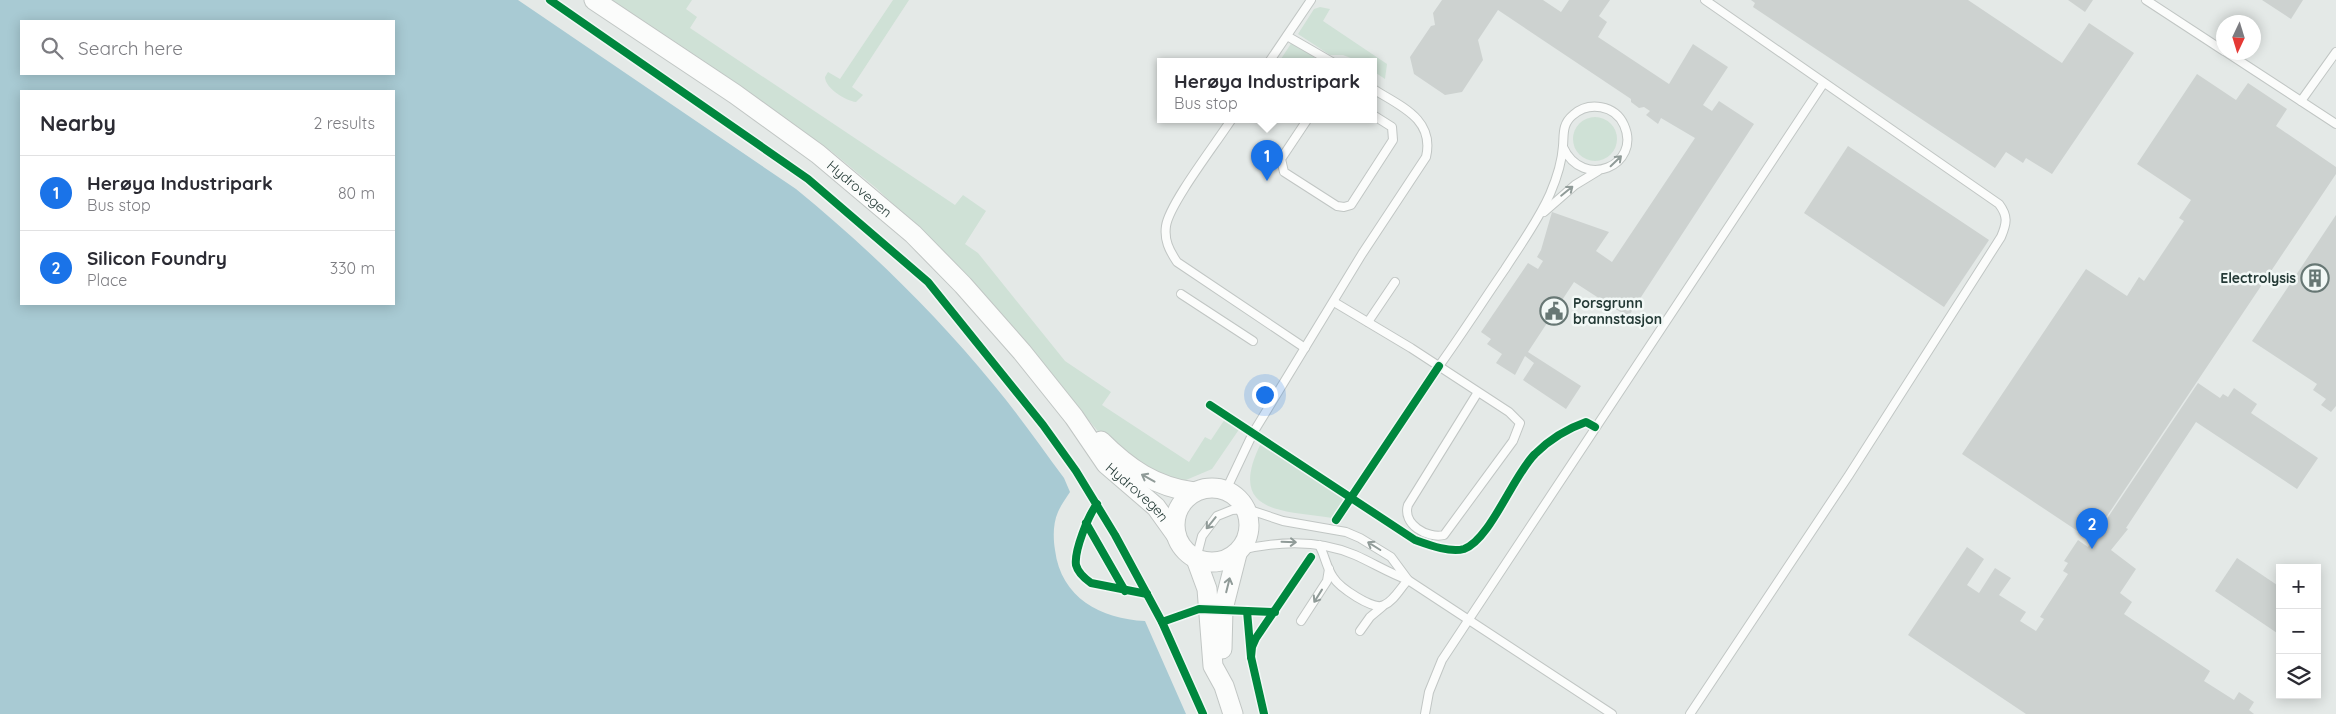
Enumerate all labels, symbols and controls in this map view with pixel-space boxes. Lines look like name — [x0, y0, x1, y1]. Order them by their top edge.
north arrow — [2216, 15, 2261, 60]
search box — [20, 20, 395, 75]
icon: search — [38, 34, 66, 62]
text: Search here — [78, 36, 183, 60]
popup — [1157, 58, 1377, 123]
text: Herøya Industripark — [1174, 69, 1360, 93]
text: Bus stop — [1174, 93, 1238, 113]
text: Nearby — [40, 110, 116, 136]
text: 2 results — [313, 113, 375, 133]
pin: 1 — [1251, 140, 1283, 181]
street label: Hydrovegen — [823, 156, 896, 221]
one-way arrow — [1609, 156, 1622, 168]
text: Herøya Industripark — [87, 171, 273, 195]
text: 1 — [53, 183, 59, 203]
text: 80 m — [338, 183, 375, 203]
one-way arrow — [1560, 186, 1573, 197]
text: Bus stop — [87, 195, 151, 215]
text: Silicon Foundry — [87, 246, 227, 270]
text: 2 — [51, 258, 61, 278]
text: 330 m — [330, 258, 375, 278]
building icon: Electrolysis — [2300, 263, 2330, 293]
place label: Electrolysis — [2220, 269, 2296, 287]
text: Place — [87, 270, 127, 290]
place label: Porsgrunn brannstasjon — [1573, 294, 1662, 328]
public building icon: Porsgrunn brannstasjon — [1539, 296, 1569, 326]
your location — [1252, 382, 1278, 408]
street label: Hydrovegen — [1102, 459, 1173, 525]
one-way arrow — [1140, 473, 1155, 483]
pin: 2 — [2076, 508, 2108, 549]
one-way arrow — [1206, 516, 1217, 529]
one-way arrow — [1281, 538, 1297, 547]
one-way arrow — [1367, 541, 1381, 551]
map controls — [2276, 564, 2321, 699]
button: + — [2276, 564, 2321, 609]
one-way arrow — [1224, 577, 1233, 593]
one-way arrow — [1312, 589, 1323, 603]
button: − — [2276, 609, 2321, 654]
button: layers — [2276, 654, 2321, 699]

